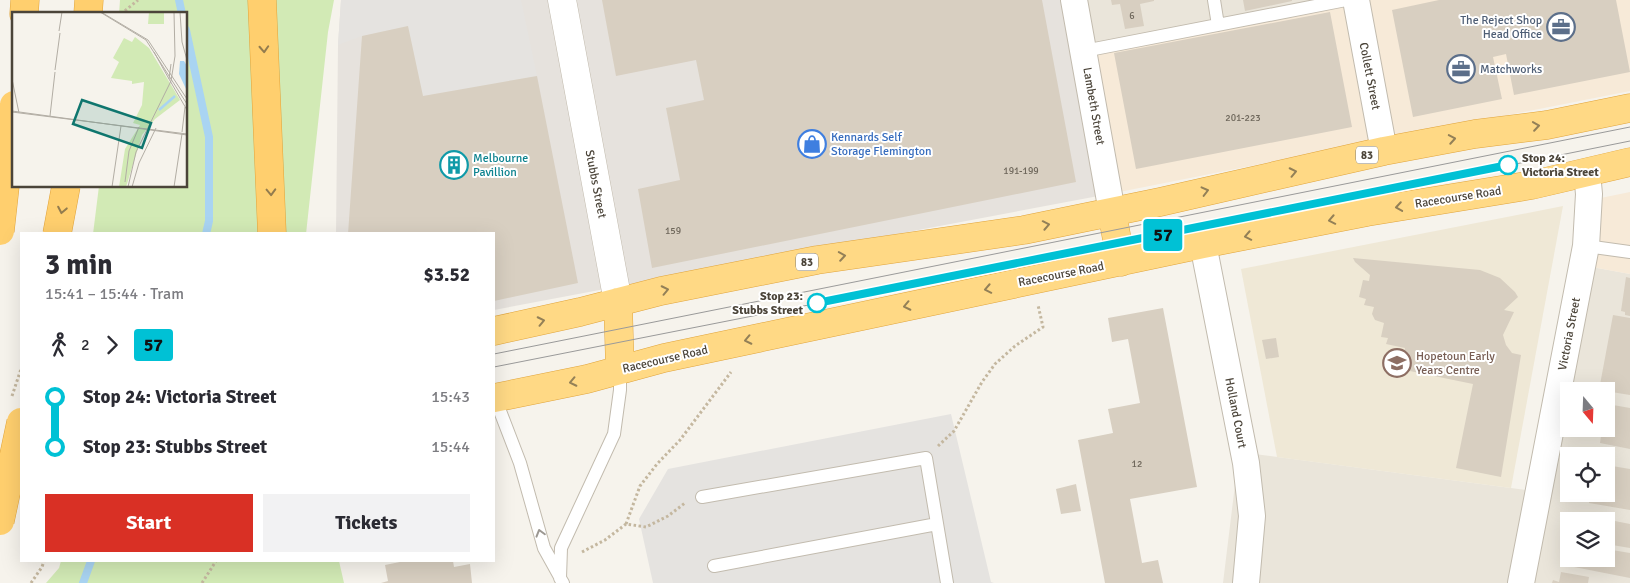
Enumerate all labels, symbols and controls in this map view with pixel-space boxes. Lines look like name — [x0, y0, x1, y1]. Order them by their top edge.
house number: 6 — [1129, 10, 1135, 22]
inset map — [12, 12, 188, 188]
office icon: The Reject Shop Head Office — [1546, 12, 1576, 42]
place label: The Reject Shop Head Office — [1460, 13, 1542, 42]
street label: Collett Street — [1356, 41, 1383, 111]
one-way arrow — [259, 45, 270, 53]
office icon: Matchworks — [1446, 54, 1476, 84]
place label: Matchworks — [1480, 62, 1542, 77]
street label: Lambeth Street — [1079, 66, 1108, 146]
house number: 201-223 — [1225, 112, 1261, 124]
one-way arrow — [1532, 121, 1540, 132]
shop icon: Kennards Self Storage Flemington — [797, 129, 827, 159]
place label: Kennards Self Storage Flemington — [831, 130, 932, 159]
one-way arrow — [1447, 134, 1456, 144]
road number: 83 — [1356, 146, 1378, 164]
street label: Stubbs Street — [582, 149, 609, 220]
building icon: Melbourne Pavillion — [439, 150, 469, 180]
place label: Melbourne Pavillion — [473, 151, 528, 180]
place label: Stop 24: Victoria Street — [1522, 151, 1599, 180]
marker: Stop 24: Victoria Street — [1498, 155, 1518, 175]
house number: 191-199 — [1003, 165, 1039, 177]
one-way arrow — [1288, 167, 1297, 178]
street label: Racecourse Road — [1414, 183, 1502, 212]
one-way arrow — [1200, 186, 1209, 197]
one-way arrow — [266, 189, 276, 197]
one-way arrow — [1395, 202, 1404, 212]
one-way arrow — [57, 206, 67, 214]
one-way arrow — [1327, 214, 1336, 224]
line badge: 57 — [1140, 219, 1186, 251]
one-way arrow — [1041, 221, 1050, 231]
text: 57 — [1153, 224, 1173, 246]
house number: 159 — [665, 225, 681, 237]
one-way arrow — [1244, 230, 1252, 240]
text: 3 min — [45, 248, 113, 282]
one-way arrow — [838, 251, 846, 262]
road number: 83 — [796, 253, 818, 270]
street label: Racecourse Road — [1017, 259, 1105, 290]
text: $3.52 — [424, 263, 470, 287]
one-way arrow — [983, 283, 992, 294]
text: 15:41 – 15:44 · Tram — [45, 284, 184, 304]
one-way arrow — [660, 285, 669, 296]
place label: Stop 23: Stubbs Street — [732, 289, 803, 318]
marker: Stop 23: Stubbs Street — [807, 293, 827, 313]
street label: Victoria Street — [1555, 296, 1584, 372]
one-way arrow — [902, 300, 911, 311]
one-way arrow — [537, 316, 546, 326]
icon: walk — [45, 331, 73, 359]
icon: forward — [98, 331, 126, 359]
text: 57 — [144, 334, 163, 356]
one-way arrow — [743, 334, 752, 345]
text: 2 — [81, 335, 90, 355]
street label: Racecourse Road — [621, 342, 709, 377]
school or university icon: Hopetoun Early Years Centre — [1382, 348, 1412, 378]
place label: Hopetoun Early Years Centre — [1416, 349, 1495, 378]
one-way arrow — [568, 376, 577, 387]
street label: Holland Court — [1221, 376, 1250, 450]
north arrow — [1560, 382, 1615, 438]
map controls — [1560, 382, 1615, 567]
text: Stop 24: Victoria Street — [83, 385, 277, 409]
text: 15:43 — [431, 387, 470, 407]
text: Stop 23: Stubbs Street — [83, 435, 267, 459]
text: 15:44 — [431, 437, 470, 457]
button: locate — [1560, 447, 1615, 502]
house number: 12 — [1132, 458, 1142, 470]
button: Start — [45, 494, 253, 552]
button: Tickets — [263, 494, 470, 552]
button: layers — [1560, 512, 1615, 567]
one-way arrow — [536, 530, 546, 538]

